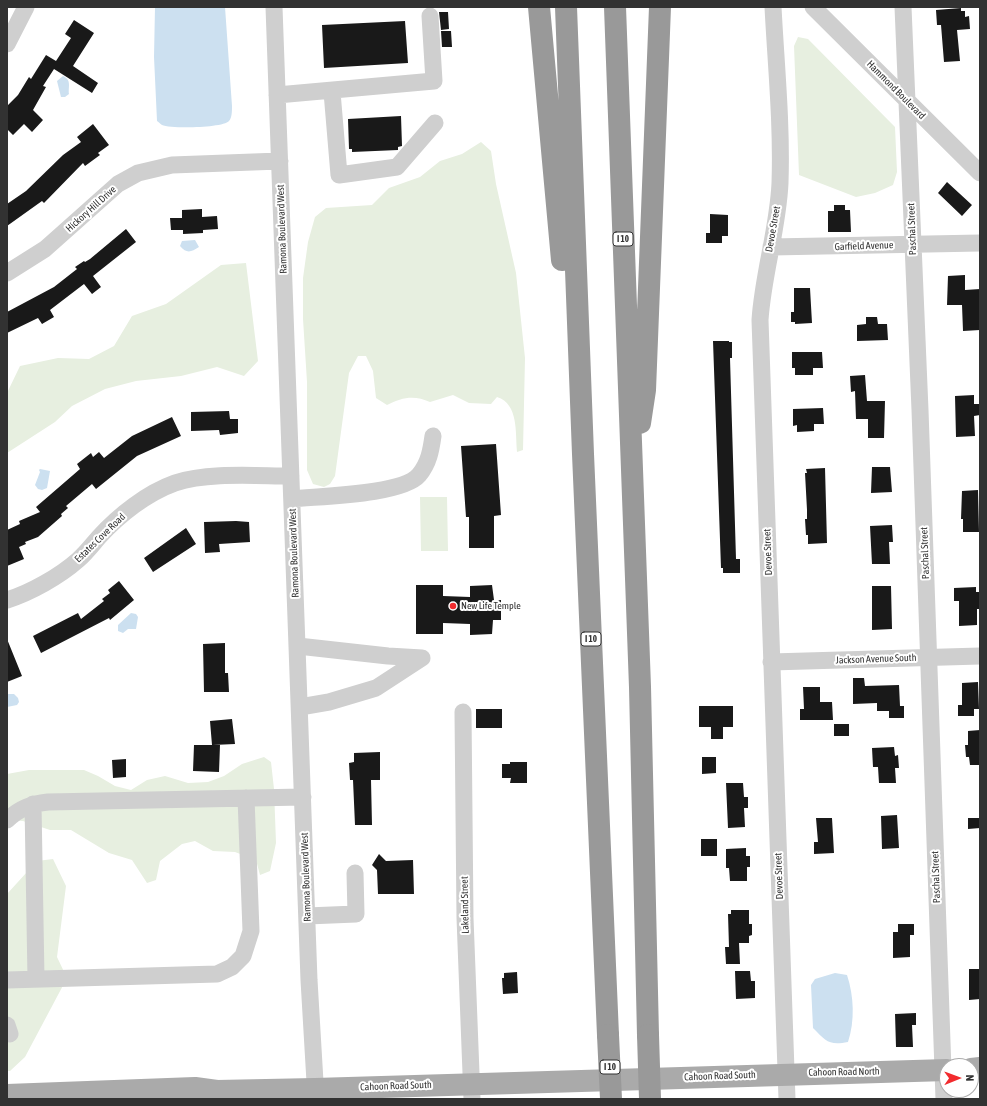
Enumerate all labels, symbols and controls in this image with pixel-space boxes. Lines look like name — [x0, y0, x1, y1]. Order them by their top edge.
street label: Hammond Boulevard — [864, 58, 928, 122]
street label: Hickory Hill Drive — [63, 183, 119, 235]
street label: Ramona Boulevard West — [274, 184, 290, 274]
street label: Paschal Street — [905, 203, 919, 255]
street label: Devoe Street — [763, 205, 783, 253]
road number: I 10 — [613, 232, 633, 246]
street label: Garfield Avenue — [834, 239, 894, 253]
street label: Ramona Boulevard West — [286, 508, 302, 598]
street label: Estates Cove Road — [72, 511, 128, 565]
street label: Paschal Street — [918, 527, 932, 579]
street label: Devoe Street — [761, 528, 775, 576]
place label: New Life Temple — [461, 600, 521, 612]
marker: New Life Temple — [448, 601, 458, 611]
road number: I 10 — [581, 632, 601, 646]
street label: Jackson Avenue South — [835, 652, 917, 666]
street label: Ramona Boulevard West — [298, 832, 314, 922]
street label: Paschal Street — [929, 851, 943, 903]
street label: Devoe Street — [772, 852, 786, 900]
street label: Lakeland Street — [458, 876, 472, 934]
north arrow — [939, 1058, 979, 1098]
road number: I 10 — [600, 1060, 620, 1074]
street label: Cahoon Road North — [808, 1065, 880, 1079]
street label: Cahoon Road South — [684, 1069, 756, 1083]
text: N — [964, 1074, 976, 1081]
street label: Cahoon Road South — [360, 1079, 432, 1093]

